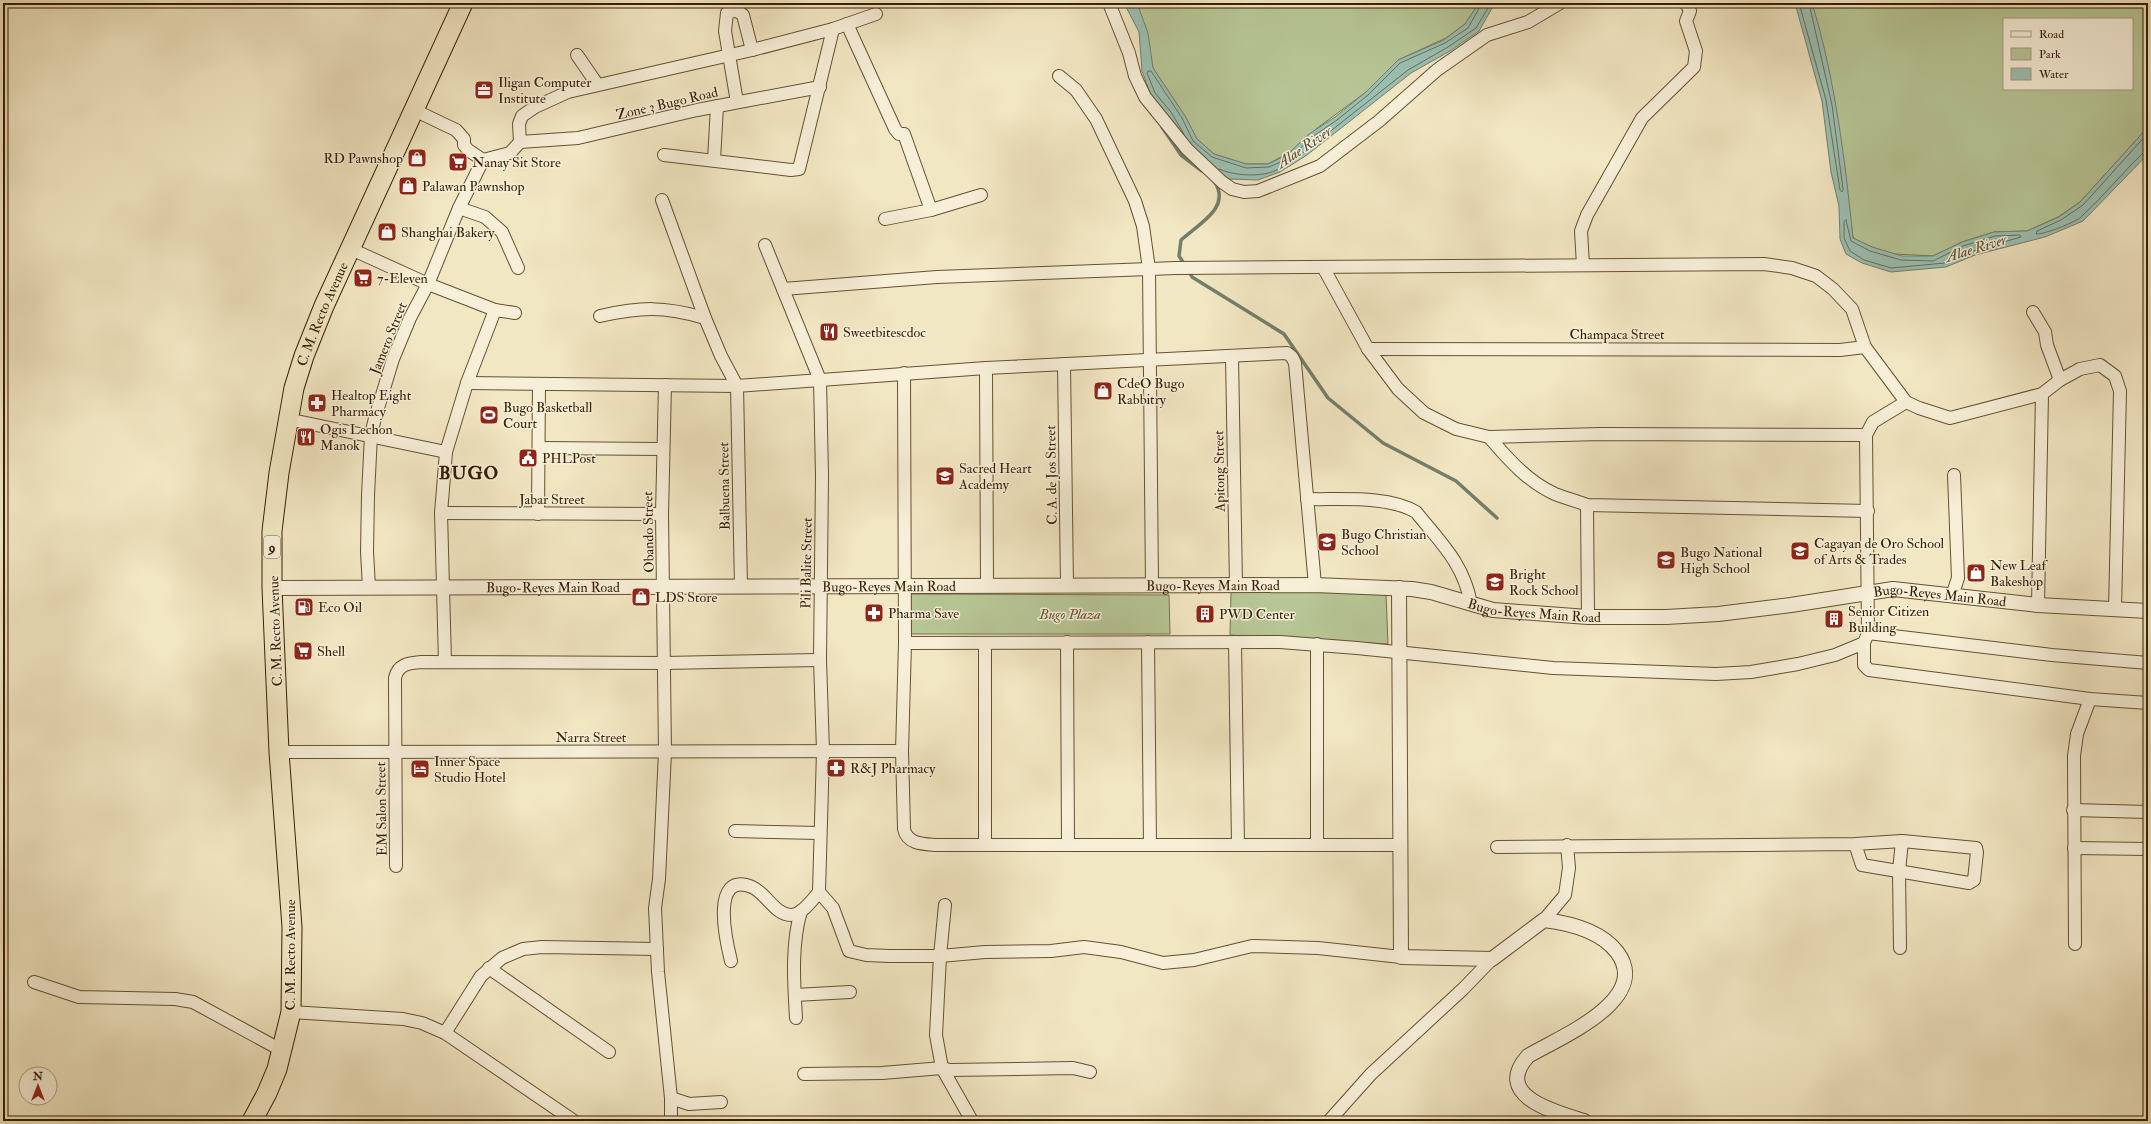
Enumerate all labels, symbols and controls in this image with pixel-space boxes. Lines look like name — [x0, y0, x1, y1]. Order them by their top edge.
legend — [2003, 18, 2133, 90]
text: Road — [2039, 27, 2064, 42]
text: Park — [2039, 47, 2061, 62]
text: Water — [2038, 67, 2069, 82]
place label: Iligan Computer Institute — [498, 74, 592, 107]
office icon: Iligan Computer Institute — [473, 79, 495, 101]
street label: Zone 3 Bugo Road — [615, 84, 720, 123]
water label: Alae River — [1271, 121, 1337, 174]
shop icon: RD Pawnshop — [406, 147, 428, 169]
place label: RD Pawnshop — [323, 150, 403, 168]
supermarket icon: Nanay Sit Store — [447, 151, 469, 173]
place label: Nanay Sit Store — [472, 154, 561, 172]
shop icon: Palawan Pawnshop — [397, 175, 419, 197]
place label: Palawan Pawnshop — [422, 178, 525, 196]
shop icon: Shanghai Bakery — [376, 221, 398, 243]
place label: Shanghai Bakery — [401, 224, 495, 242]
water label: Alae River — [1941, 230, 2010, 267]
street label: C. M. Recto Avenue — [293, 259, 352, 368]
supermarket icon: 7-Eleven — [352, 267, 374, 289]
place label: 7-Eleven — [377, 270, 428, 287]
street label: Jamero Street — [366, 299, 411, 378]
restaurant icon: Sweetbitescdoc — [818, 321, 840, 343]
place label: Sweetbitescdoc — [843, 324, 926, 341]
street label: Champaca Street — [1569, 326, 1665, 344]
place label: CdeO Bugo Rabbitry — [1117, 375, 1185, 409]
shop icon: CdeO Bugo Rabbitry — [1092, 380, 1114, 402]
place label: Healtop Eight Pharmacy — [331, 387, 412, 421]
pharmacy icon: Healtop Eight Pharmacy — [306, 392, 328, 414]
place label: Bugo Basketball Court — [503, 399, 593, 432]
sports icon: Bugo Basketball Court — [478, 404, 500, 426]
place label: Ogis Lechon Manok — [320, 421, 393, 454]
street label: C. A. de Jos Street — [1042, 425, 1061, 525]
restaurant icon: Ogis Lechon Manok — [295, 426, 317, 448]
street label: Apitong Street — [1210, 430, 1230, 513]
street label: Balbuena Street — [715, 441, 734, 530]
public building icon: PHLPost — [517, 447, 539, 469]
place label: PHLPost — [542, 450, 596, 467]
place label: Sacred Heart Academy — [958, 460, 1032, 494]
district label: BUGO — [439, 462, 499, 485]
school or university icon: Sacred Heart Academy — [934, 465, 956, 487]
street label: Jabar Street — [518, 491, 585, 508]
street label: Obando Street — [639, 491, 658, 573]
street label: Pili Balite Street — [797, 517, 816, 609]
place label: Bugo Christian School — [1341, 526, 1427, 559]
school or university icon: Bugo Christian School — [1316, 531, 1338, 553]
place label: Cagayan de Oro School of Arts & Trades — [1814, 535, 1945, 568]
road number: 9 — [264, 536, 280, 558]
school or university icon: Cagayan de Oro School of Arts & Trades — [1789, 540, 1811, 562]
place label: Bugo National High School — [1680, 544, 1763, 577]
school or university icon: Bugo National High School — [1655, 549, 1677, 571]
place label: New Leaf Bakeshop — [1990, 557, 2048, 591]
shop icon: New Leaf Bakeshop — [1965, 562, 1987, 584]
place label: Bright Rock School — [1509, 566, 1579, 599]
school or university icon: Bright Rock School — [1484, 571, 1506, 593]
street label: C. M. Recto Avenue — [265, 575, 286, 687]
street label: Bugo-Reyes Main Road — [1146, 577, 1280, 595]
street label: Bugo-Reyes Main Road — [822, 578, 956, 596]
street label: Bugo-Reyes Main Road — [486, 579, 620, 597]
street label: Bugo-Reyes Main Road — [1872, 580, 2007, 610]
shop icon: LDS Store — [630, 586, 652, 608]
place label: LDS Store — [655, 589, 717, 606]
street label: Bugo-Reyes Main Road — [1466, 595, 1601, 626]
fuel station icon: Eco Oil — [293, 596, 315, 618]
place label: Eco Oil — [318, 599, 362, 616]
pharmacy icon: Pharma Save — [863, 602, 885, 624]
building icon: PWD Center — [1194, 603, 1216, 625]
place label: Senior Citizen Building — [1848, 603, 1929, 636]
place label: Pharma Save — [888, 605, 959, 622]
park label: Bugo Plaza — [1038, 606, 1101, 623]
place label: PWD Center — [1219, 606, 1295, 623]
building icon: Senior Citizen Building — [1823, 608, 1845, 630]
supermarket icon: Shell — [292, 640, 314, 662]
place label: Shell — [317, 643, 346, 660]
street label: Narra Street — [556, 729, 627, 746]
place label: Inner Space Studio Hotel — [434, 753, 506, 786]
pharmacy icon: R&J Pharmacy — [825, 757, 847, 779]
hotel icon: Inner Space Studio Hotel — [409, 758, 431, 780]
place label: R&J Pharmacy — [850, 760, 936, 778]
street label: EM Salon Street — [372, 761, 391, 856]
street label: C. M. Recto Avenue — [282, 899, 299, 1011]
north arrow — [18, 1066, 58, 1106]
text: N — [32, 1070, 44, 1083]

